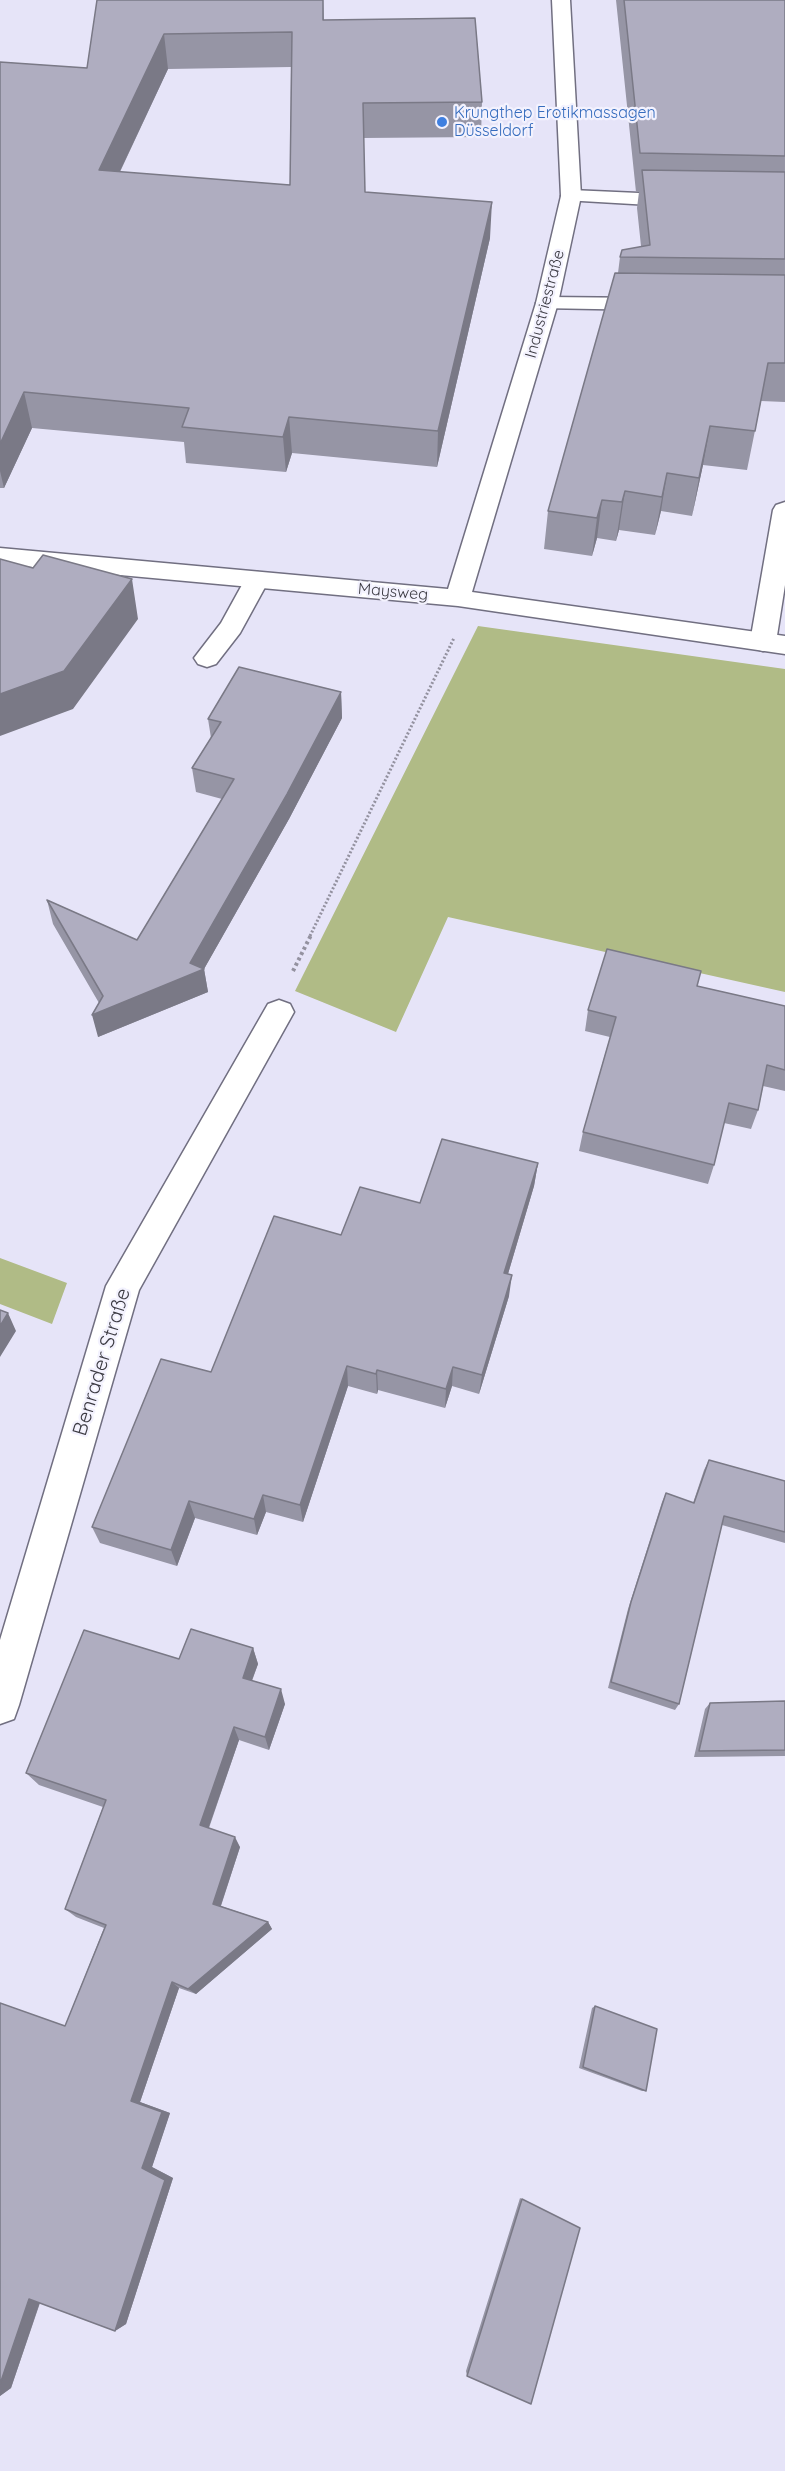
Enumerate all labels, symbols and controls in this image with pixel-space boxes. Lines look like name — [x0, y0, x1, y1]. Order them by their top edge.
place label: Krungthep Erotikmassagen Düsseldorf — [454, 103, 656, 141]
marker: Krungthep Erotikmassagen Düsseldorf — [435, 115, 449, 129]
street label: Industriestraße — [521, 248, 569, 360]
street label: Maysweg — [357, 579, 429, 605]
street label: Benrader Straße — [68, 1285, 136, 1439]

